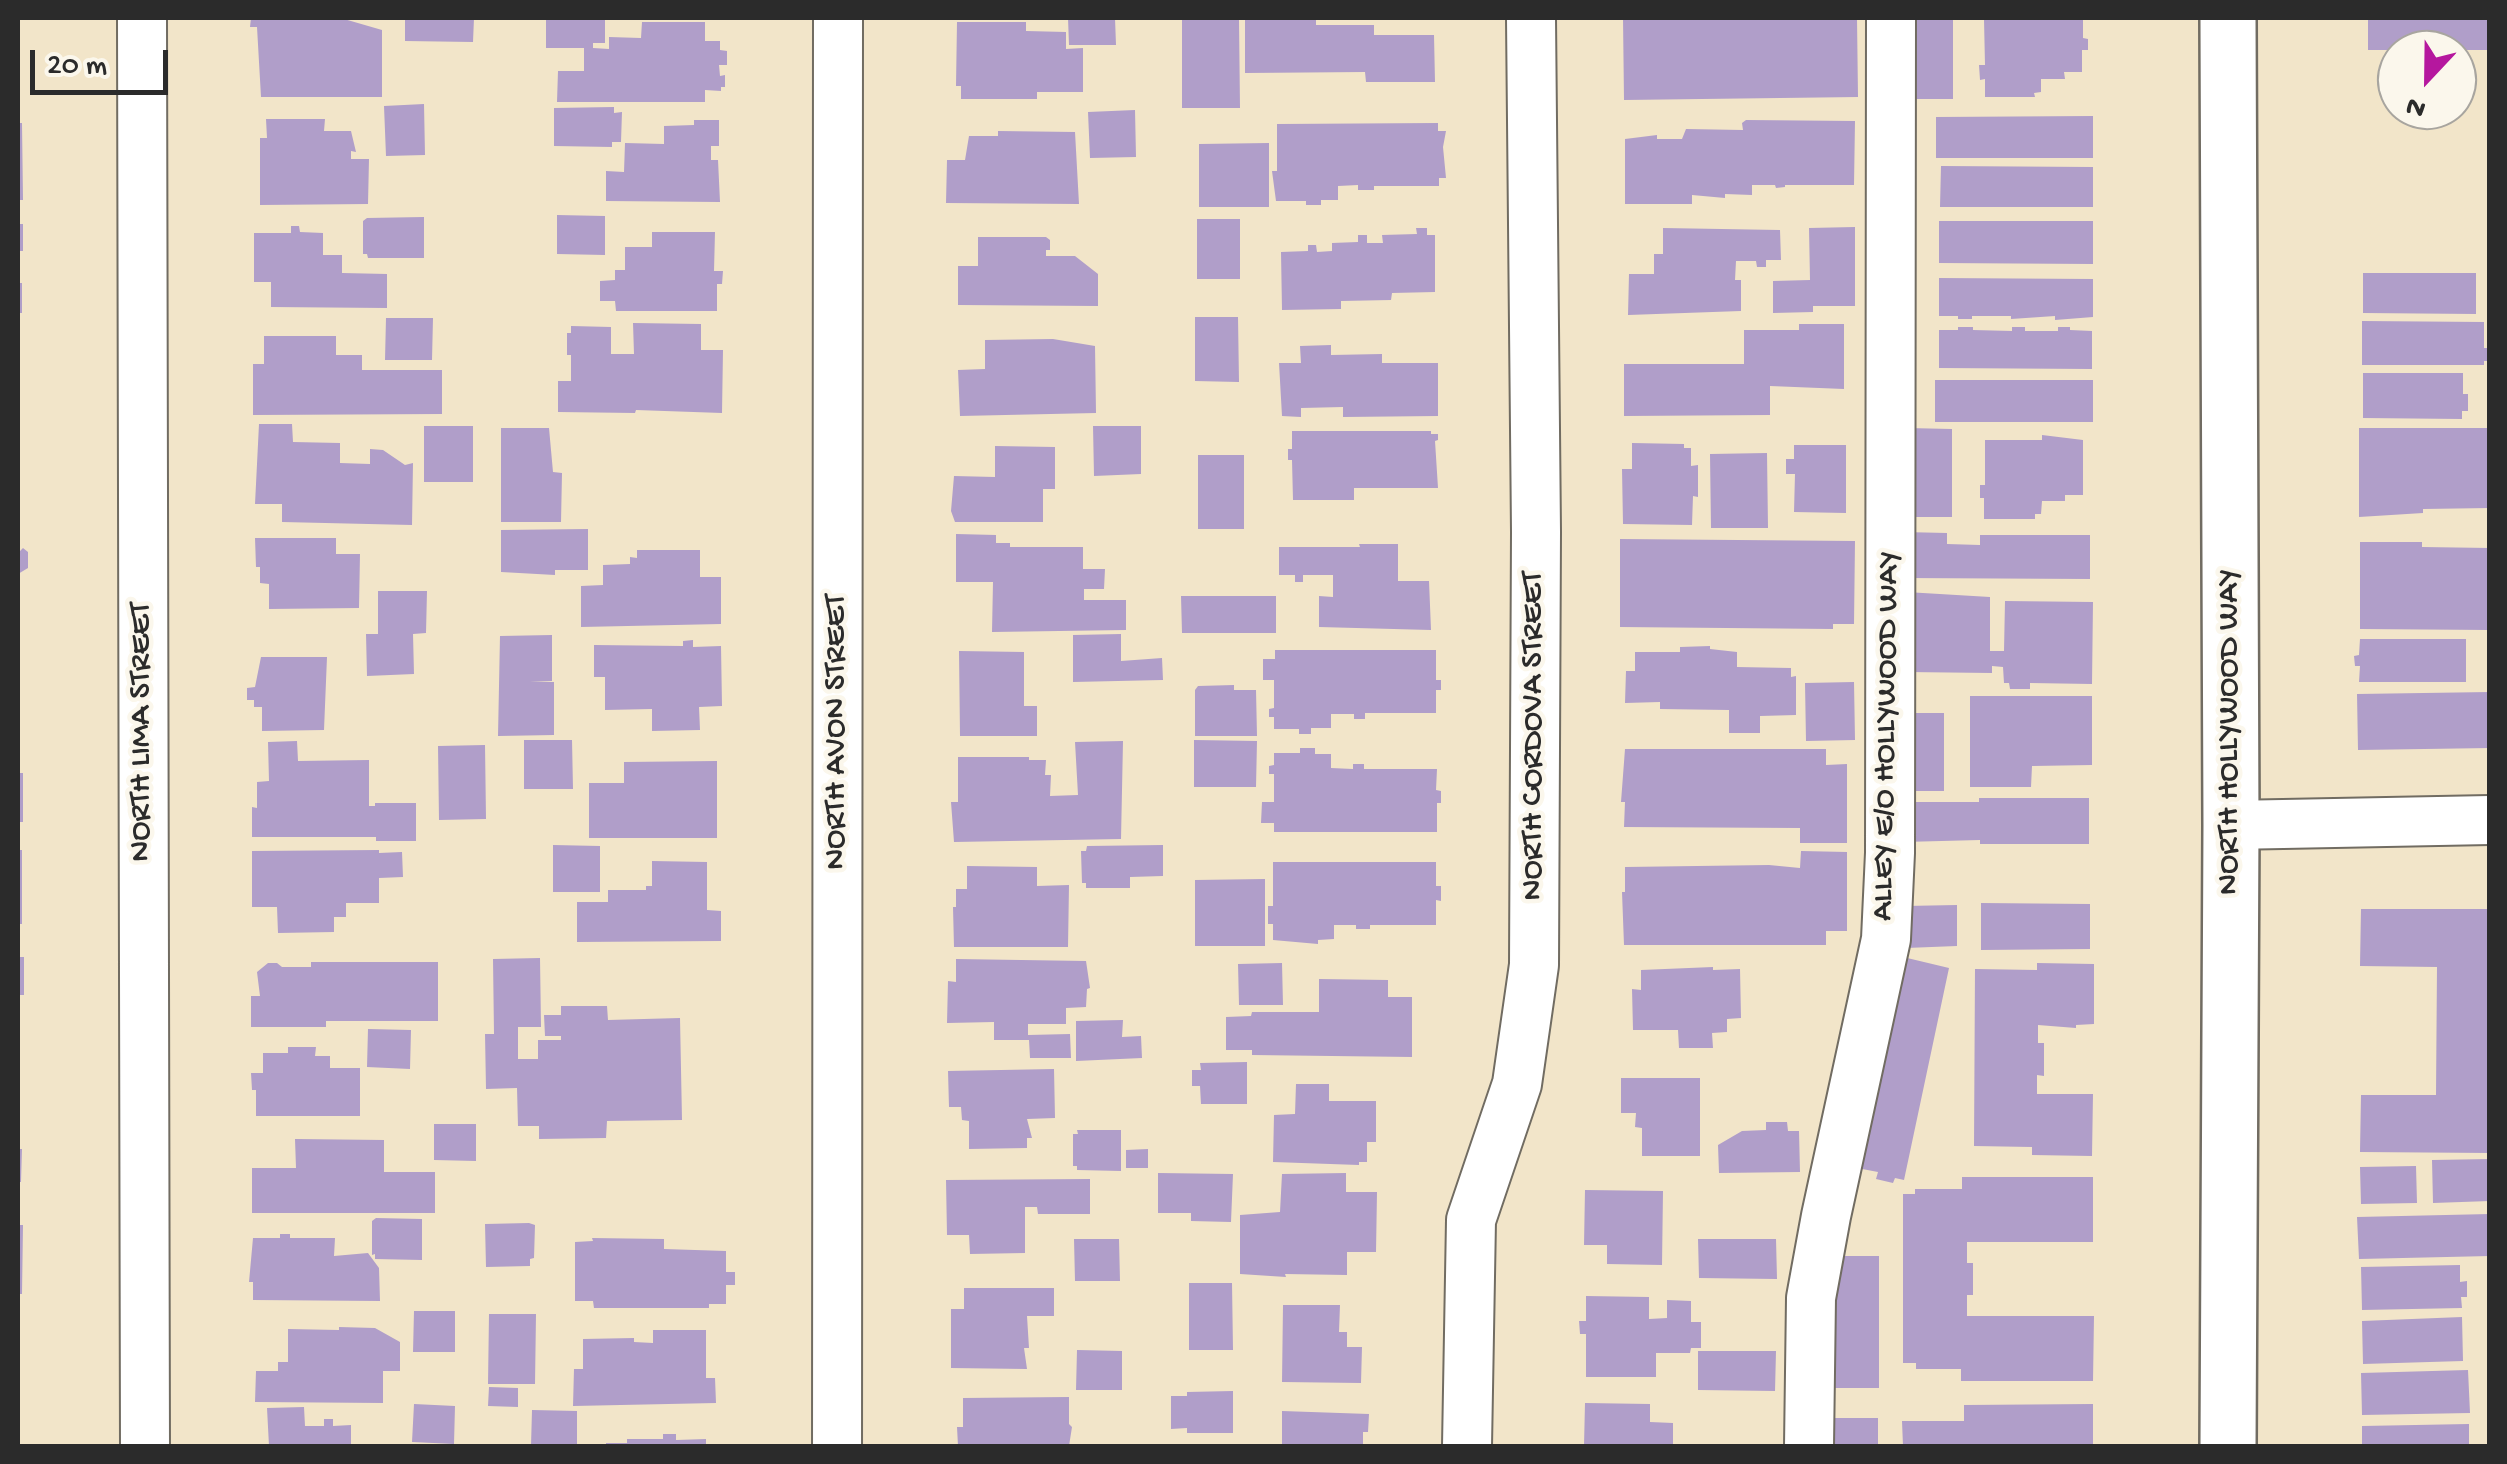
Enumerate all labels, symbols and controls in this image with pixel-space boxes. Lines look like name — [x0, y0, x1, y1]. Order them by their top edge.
scale bar — [35, 30, 172, 92]
north arrow — [2377, 30, 2477, 130]
text: 20 m — [47, 50, 107, 85]
text: N — [2402, 88, 2431, 125]
street label: ALLEY E/O HOLLYWOOD WAY — [1866, 551, 1910, 921]
street label: NORTH HOLLYWOOD WAY — [2212, 569, 2250, 895]
street label: NORTH CORDOVA STREET — [1516, 572, 1554, 900]
street label: NORTH AVON STREET — [819, 594, 857, 870]
street label: NORTH LIMA STREET — [124, 602, 162, 862]

